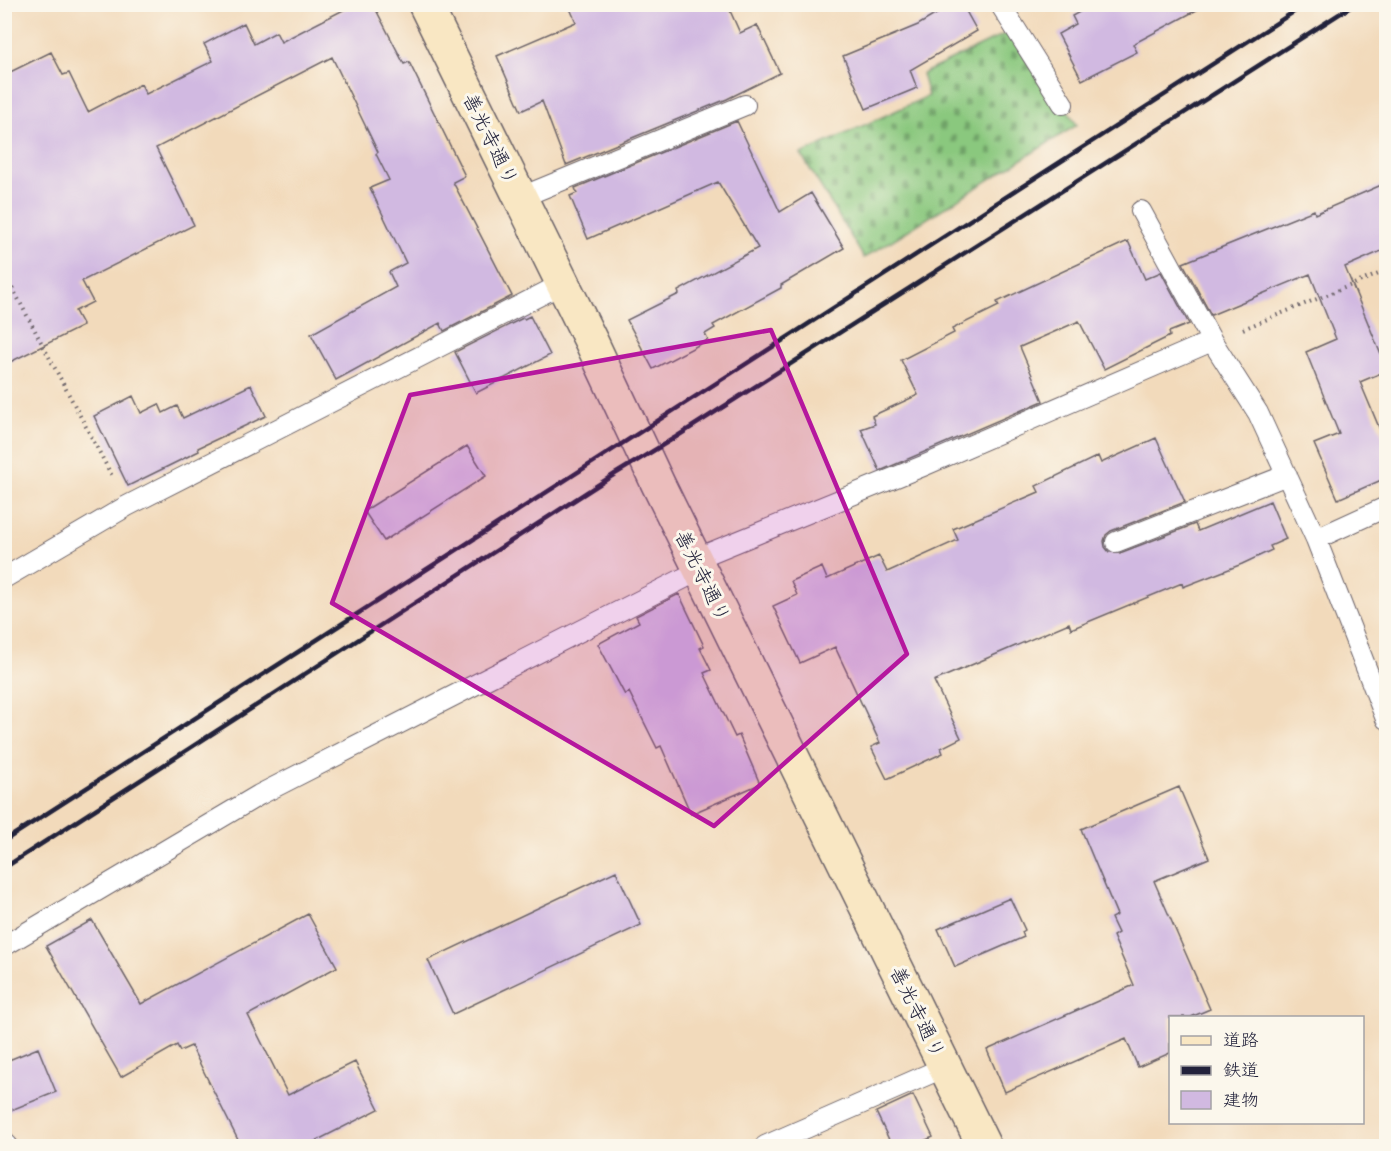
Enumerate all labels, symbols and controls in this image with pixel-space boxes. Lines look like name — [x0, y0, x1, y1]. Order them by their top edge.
street label: 善光寺通り — [458, 89, 524, 189]
street label: 善光寺通り — [670, 526, 736, 626]
street label: 善光寺通り — [885, 962, 951, 1062]
legend — [1169, 1016, 1364, 1124]
text: 道路 — [1223, 1029, 1259, 1051]
text: 鉄道 — [1223, 1059, 1259, 1081]
text: 建物 — [1223, 1089, 1259, 1111]

